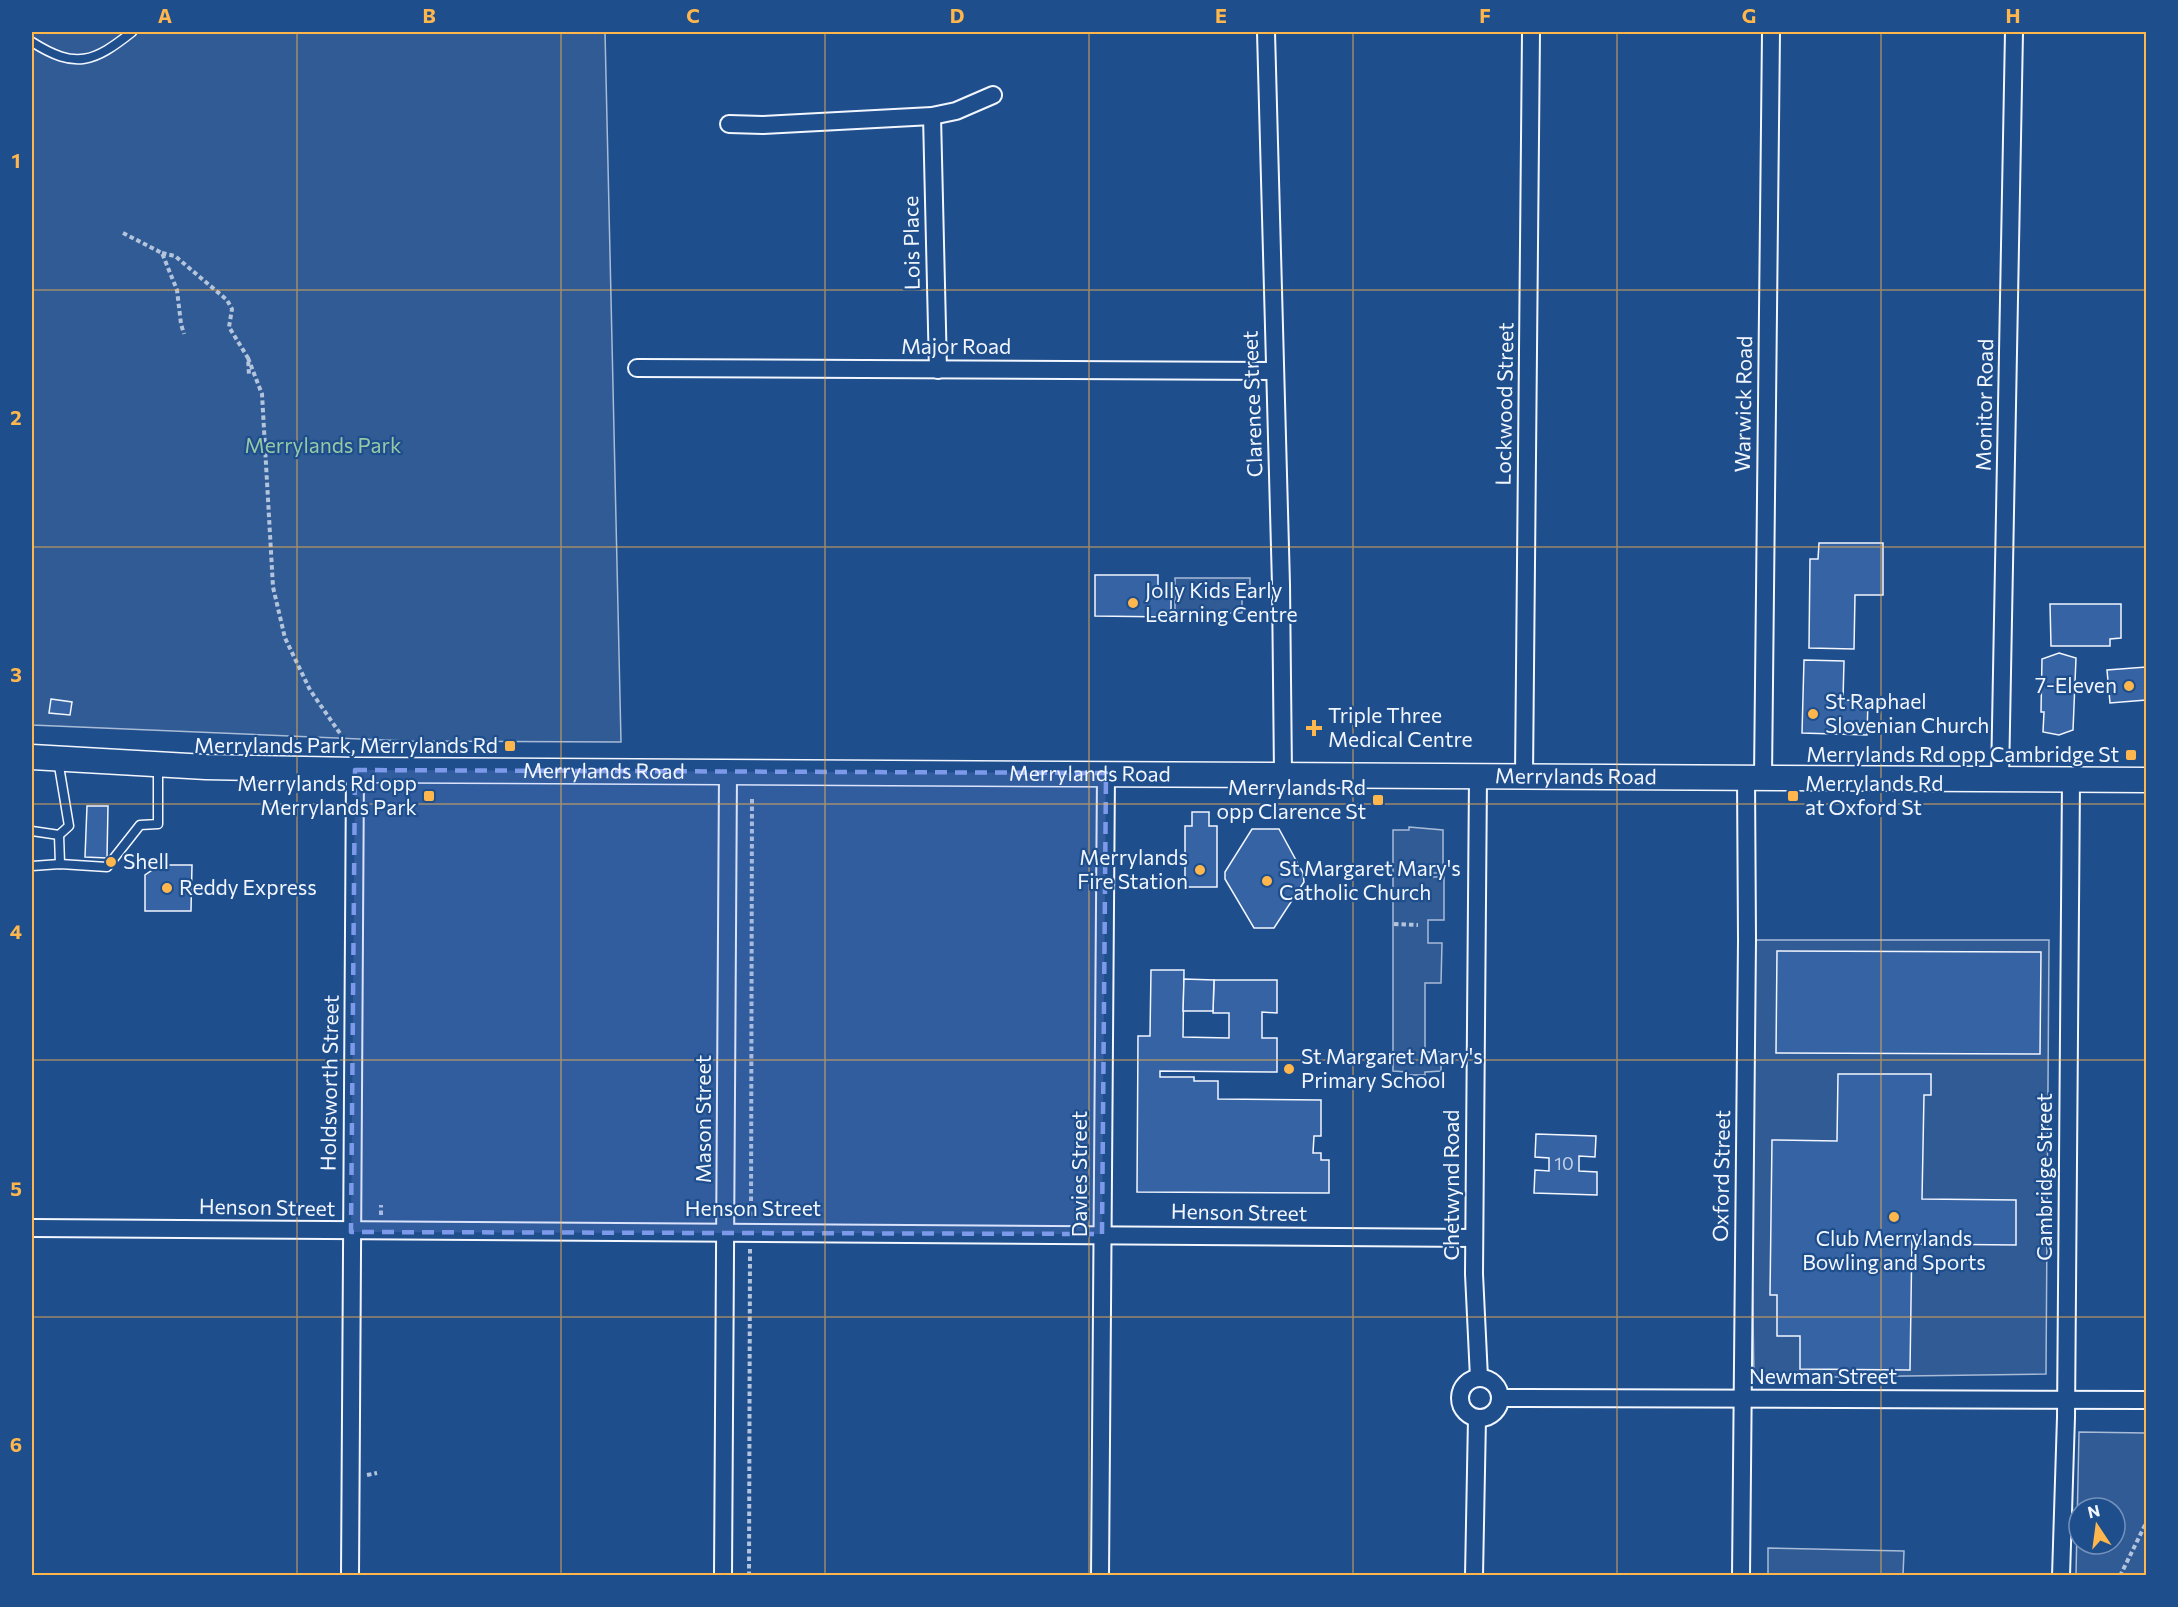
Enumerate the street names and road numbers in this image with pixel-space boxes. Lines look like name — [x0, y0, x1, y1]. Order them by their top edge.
street label: Lois Place — [897, 196, 924, 290]
street label: Lockwood Street — [1490, 322, 1517, 486]
street label: Clarence Street — [1236, 330, 1267, 478]
street label: Major Road — [901, 333, 1011, 358]
street label: Warwick Road — [1729, 335, 1756, 473]
street label: Monitor Road — [1970, 339, 1997, 471]
street label: Merrylands Road — [523, 757, 685, 783]
street label: Merrylands Road — [1009, 760, 1171, 786]
street label: Merrylands Road — [1495, 762, 1657, 788]
street label: Holdsworth Street — [314, 995, 343, 1171]
street label: Mason Street — [690, 1055, 715, 1183]
street label: Cambridge Street — [2031, 1093, 2056, 1261]
street label: Chetwynd Road — [1438, 1110, 1463, 1260]
street label: Oxford Street — [1707, 1110, 1734, 1242]
street label: Davies Street — [1066, 1111, 1091, 1237]
street label: Henson Street — [199, 1193, 335, 1220]
street label: Henson Street — [685, 1195, 821, 1220]
street label: Henson Street — [1171, 1198, 1307, 1225]
street label: Newman Street — [1749, 1363, 1897, 1388]

